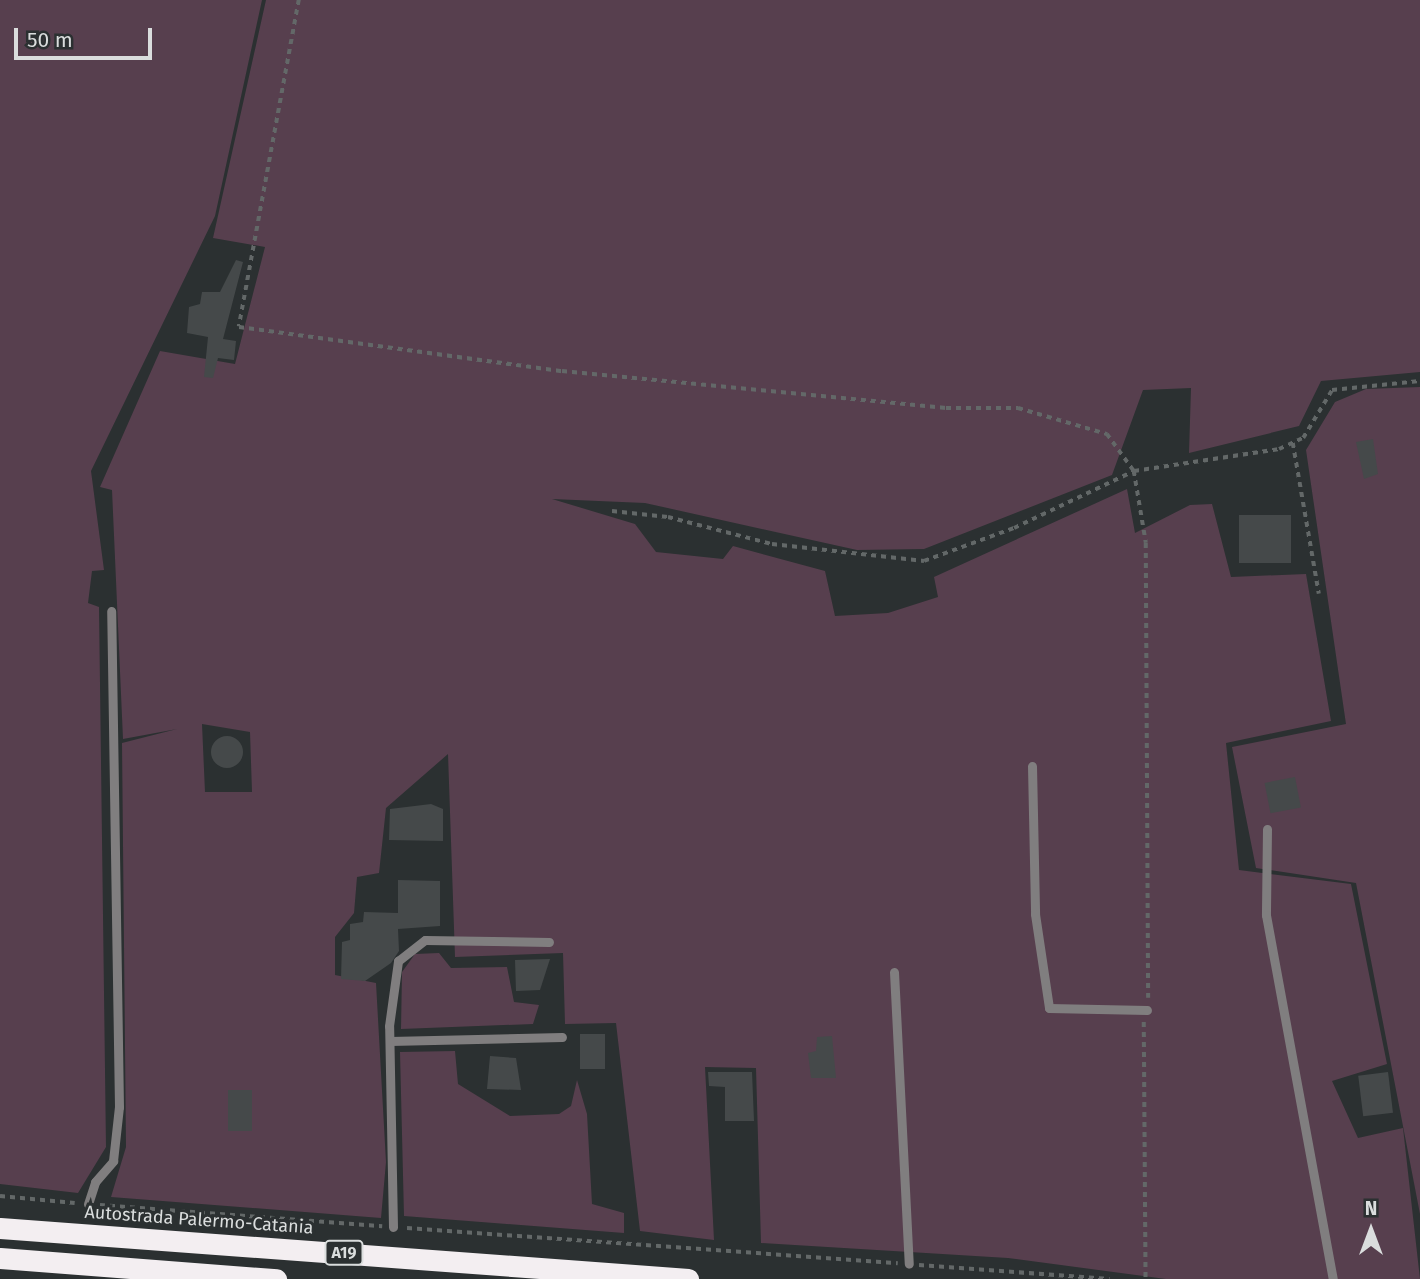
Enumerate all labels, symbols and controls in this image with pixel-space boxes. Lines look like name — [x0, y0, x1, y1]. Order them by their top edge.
scale bar — [18, 14, 156, 58]
text: 50 m — [27, 27, 73, 53]
north arrow — [1336, 1195, 1406, 1265]
text: N — [1365, 1197, 1377, 1220]
street label: Autostrada Palermo-Catania — [84, 1201, 314, 1239]
road number: A19 — [323, 1240, 365, 1266]

